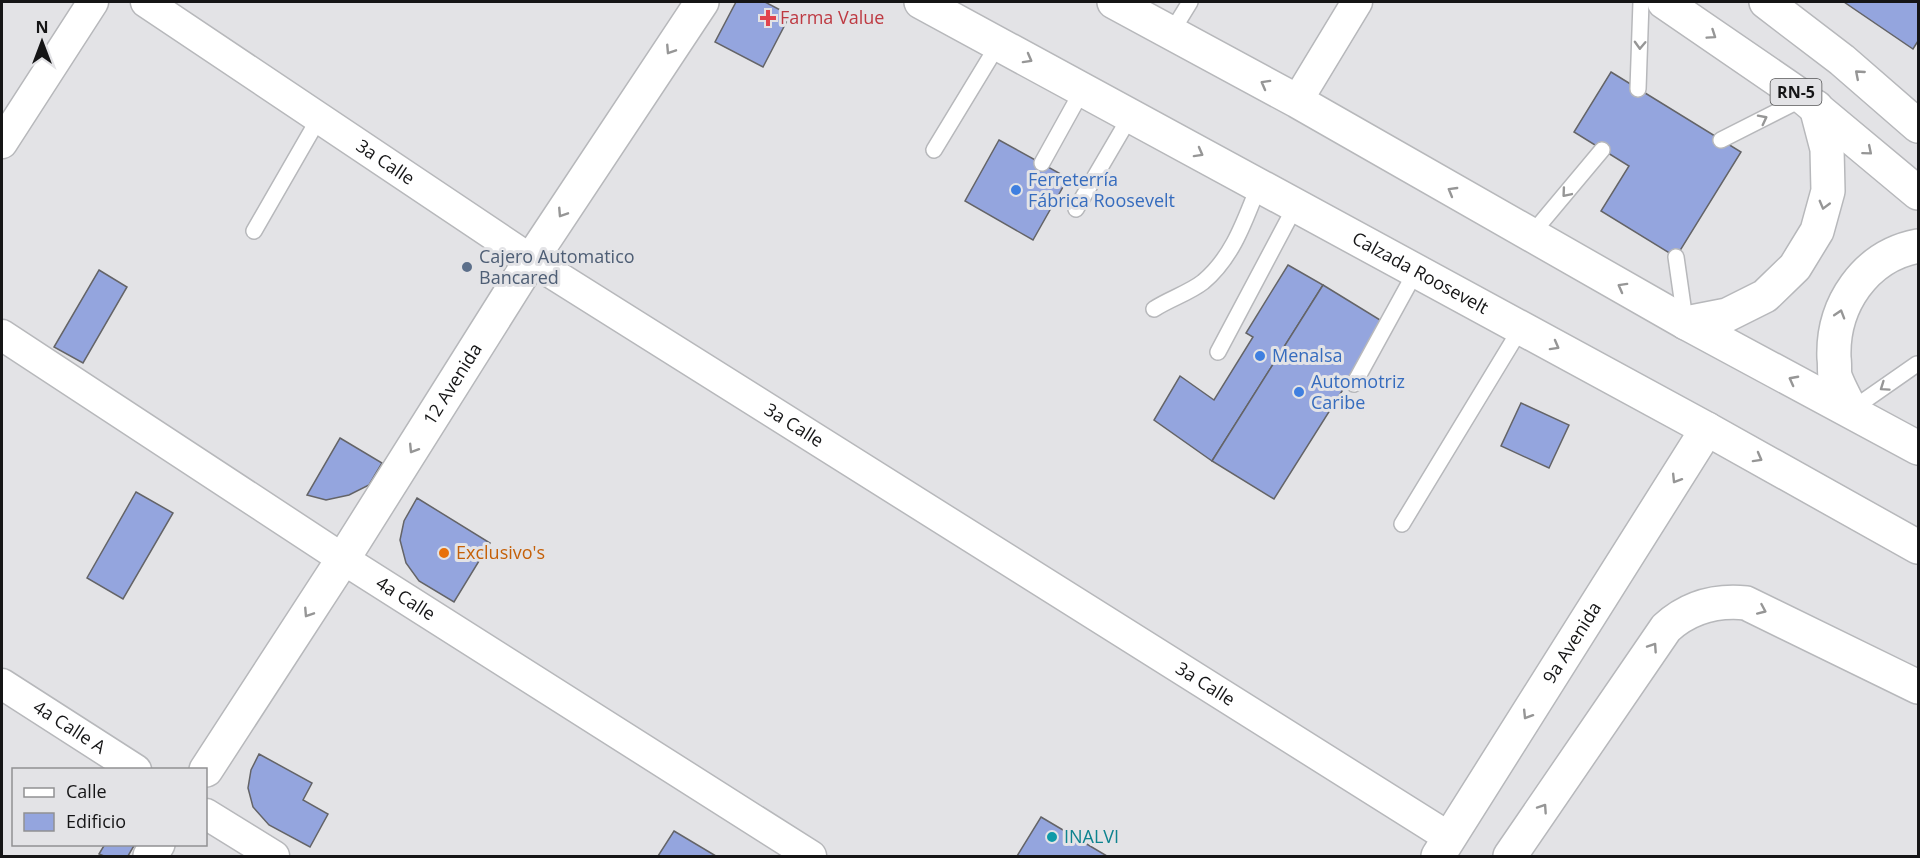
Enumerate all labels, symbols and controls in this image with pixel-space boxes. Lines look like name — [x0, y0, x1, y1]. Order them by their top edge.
place label: Farma Value — [780, 5, 884, 29]
marker: Farma Value — [761, 11, 775, 25]
north arrow — [12, 12, 72, 72]
text: N — [35, 16, 49, 38]
one-way arrow — [1706, 28, 1717, 39]
one-way arrow — [1633, 41, 1646, 50]
one-way arrow — [666, 44, 677, 55]
one-way arrow — [1022, 52, 1032, 63]
one-way arrow — [1855, 70, 1866, 81]
road number: RN-5 — [1770, 79, 1822, 105]
one-way arrow — [1261, 80, 1271, 91]
one-way arrow — [1756, 115, 1767, 126]
street label: 3a Calle — [352, 133, 420, 190]
one-way arrow — [1861, 144, 1872, 155]
one-way arrow — [1193, 145, 1203, 157]
place label: Ferreterría Fábrica Roosevelt — [1028, 167, 1175, 212]
marker: Ferreterría Fábrica Roosevelt — [1009, 183, 1023, 197]
one-way arrow — [1562, 186, 1573, 197]
one-way arrow — [1448, 187, 1458, 198]
one-way arrow — [1819, 200, 1832, 210]
one-way arrow — [558, 207, 570, 217]
street label: Calzada Roosevelt — [1348, 226, 1493, 319]
place label: Cajero Automatico Bancared — [479, 244, 635, 289]
marker: Cajero Automatico Bancared — [460, 260, 474, 274]
one-way arrow — [1618, 283, 1628, 294]
one-way arrow — [1833, 309, 1846, 320]
street label: 12 Avenida — [417, 338, 487, 429]
one-way arrow — [1549, 339, 1559, 350]
place label: Menalsa — [1272, 343, 1342, 367]
marker: Menalsa — [1253, 349, 1267, 363]
place label: Automotriz Caribe — [1311, 369, 1405, 414]
one-way arrow — [1789, 376, 1800, 387]
one-way arrow — [1880, 380, 1891, 391]
marker: Automotriz Caribe — [1292, 385, 1306, 399]
street label: 3a Calle — [760, 397, 829, 452]
one-way arrow — [409, 442, 420, 453]
one-way arrow — [1752, 451, 1762, 462]
one-way arrow — [1671, 473, 1683, 483]
place label: Exclusivo's — [456, 540, 545, 564]
marker: Exclusivo's — [437, 546, 451, 560]
street label: 4a Calle — [372, 570, 440, 626]
street label: 9a Avenida — [1537, 597, 1606, 688]
one-way arrow — [1756, 602, 1767, 614]
one-way arrow — [304, 606, 315, 617]
one-way arrow — [1646, 643, 1657, 654]
street label: 3a Calle — [1172, 656, 1240, 711]
street label: 4a Calle A — [29, 694, 111, 759]
one-way arrow — [1523, 709, 1535, 719]
legend — [12, 768, 207, 846]
text: Calle — [66, 779, 107, 803]
one-way arrow — [1536, 804, 1547, 815]
text: Edificio — [66, 809, 126, 833]
place label: INALVI — [1064, 824, 1119, 848]
marker: INALVI — [1045, 830, 1059, 844]

